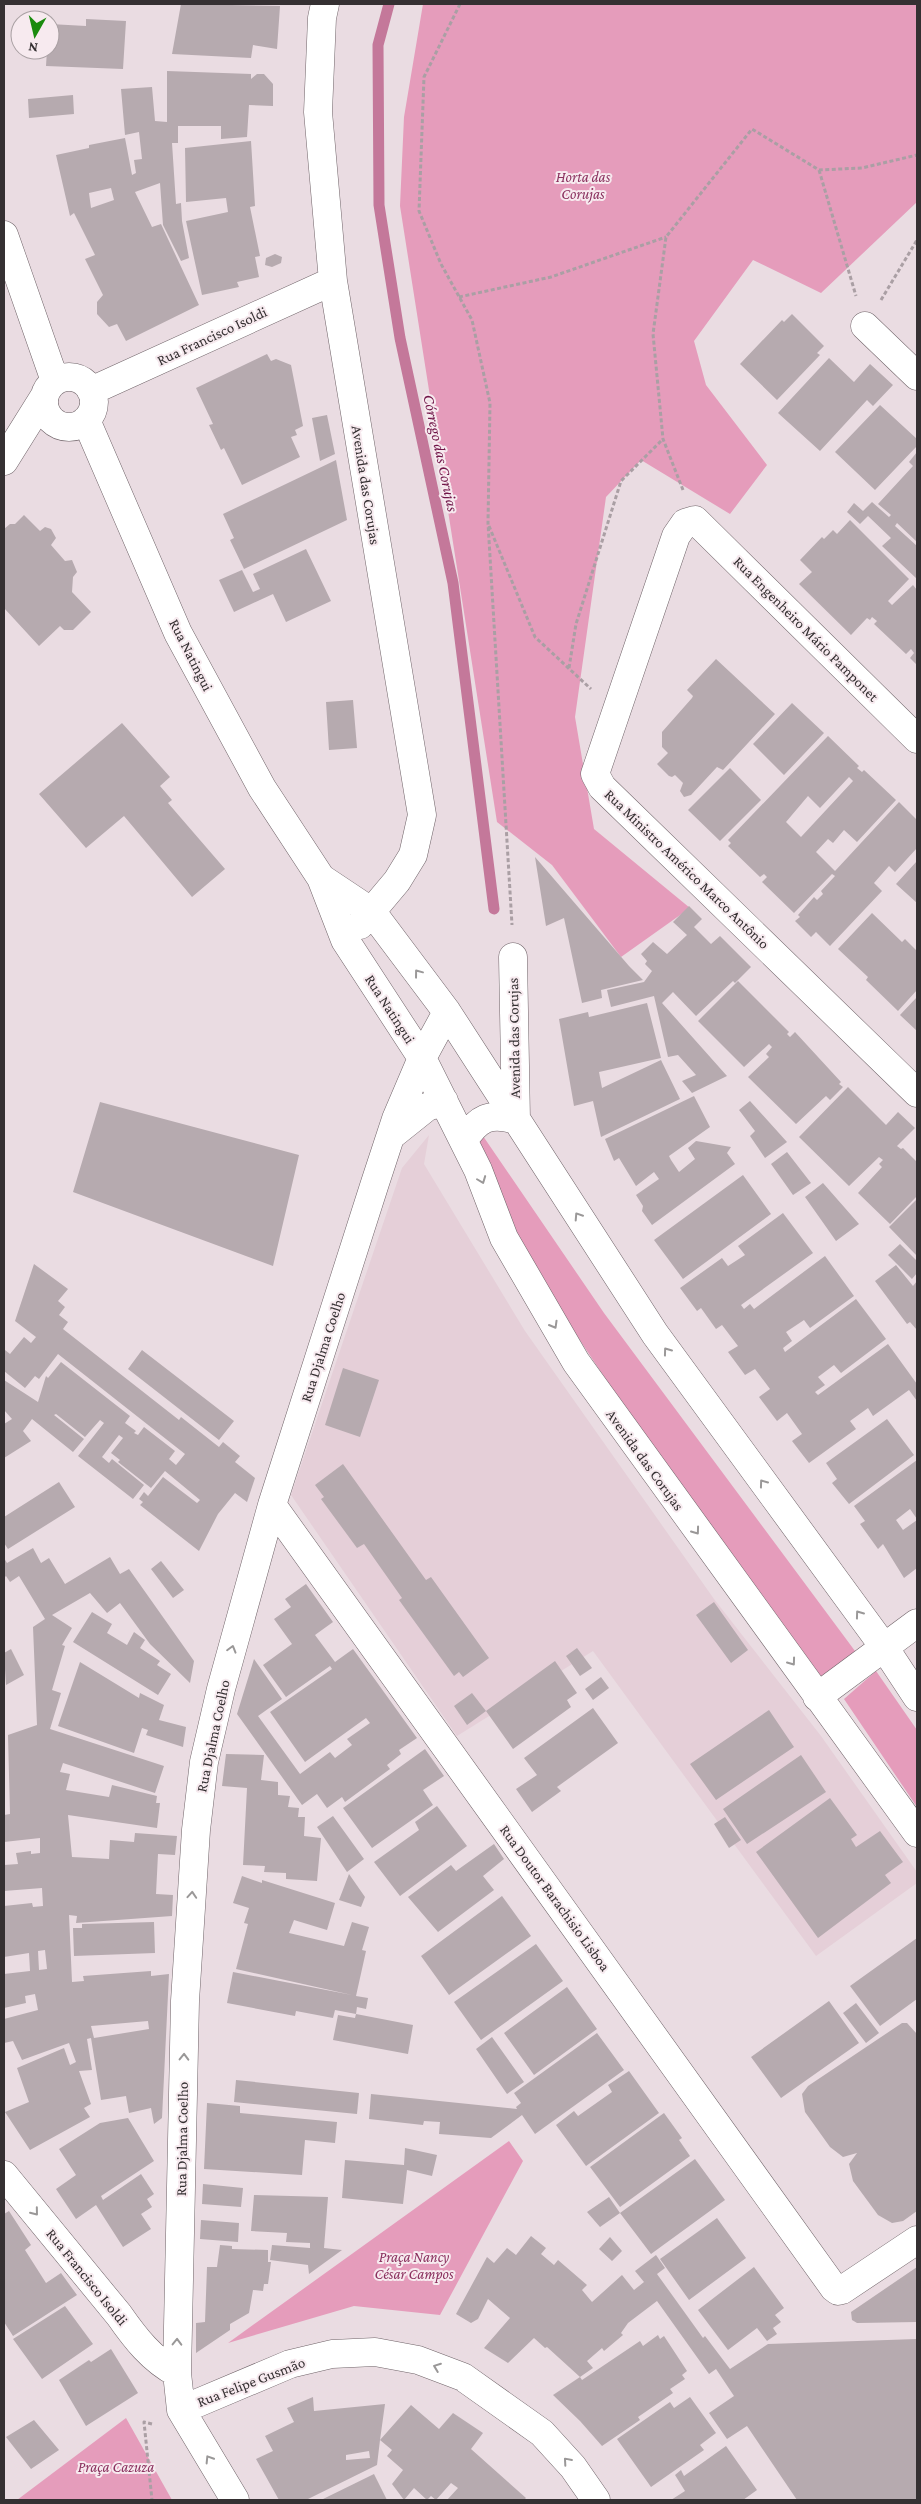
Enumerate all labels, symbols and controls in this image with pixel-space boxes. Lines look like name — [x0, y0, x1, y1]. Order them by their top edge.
north arrow — [10, 10, 60, 60]
text: N — [27, 39, 39, 56]
park label: Horta das Corujas — [556, 169, 611, 203]
street label: Rua Francisco Isoldi — [155, 304, 269, 368]
water label: Córrego das Corujas — [419, 393, 462, 513]
street label: Avenida das Corujas — [348, 424, 383, 546]
street label: Rua Engenheiro Mário Pamponet — [730, 553, 882, 706]
street label: Rua Natingui — [165, 616, 216, 694]
street label: Rua Ministro Américo Marco Antônio — [601, 786, 773, 952]
one-way arrow — [415, 970, 423, 979]
street label: Rua Natingui — [361, 972, 418, 1047]
street label: Avenida das Corujas — [505, 977, 524, 1099]
one-way arrow — [476, 1175, 486, 1184]
one-way arrow — [575, 1212, 584, 1221]
street label: Rua Djalma Coelho — [298, 1290, 349, 1404]
one-way arrow — [548, 1320, 558, 1329]
one-way arrow — [665, 1348, 673, 1357]
street label: Avenida das Corujas — [602, 1406, 687, 1514]
one-way arrow — [760, 1479, 770, 1488]
one-way arrow — [690, 1525, 699, 1535]
one-way arrow — [856, 1610, 865, 1620]
one-way arrow — [227, 1646, 237, 1654]
one-way arrow — [786, 1656, 795, 1666]
street label: Rua Djalma Coelho — [193, 1678, 234, 1794]
street label: Rua Doutor Barachisio Lisboa — [497, 1822, 613, 1974]
one-way arrow — [186, 1891, 197, 1899]
one-way arrow — [178, 2053, 189, 2061]
street label: Rua Djalma Coelho — [173, 2082, 192, 2196]
one-way arrow — [29, 2207, 38, 2216]
street label: Rua Francisco Isoldi — [43, 2226, 131, 2328]
park label: Praça Nancy César Campos — [374, 2249, 454, 2283]
one-way arrow — [172, 2338, 183, 2346]
street label: Rua Felipe Gusmão — [195, 2354, 308, 2411]
one-way arrow — [433, 2363, 442, 2373]
one-way arrow — [206, 2455, 215, 2464]
one-way arrow — [564, 2457, 573, 2466]
park label: Praça Cazuza — [78, 2459, 154, 2476]

